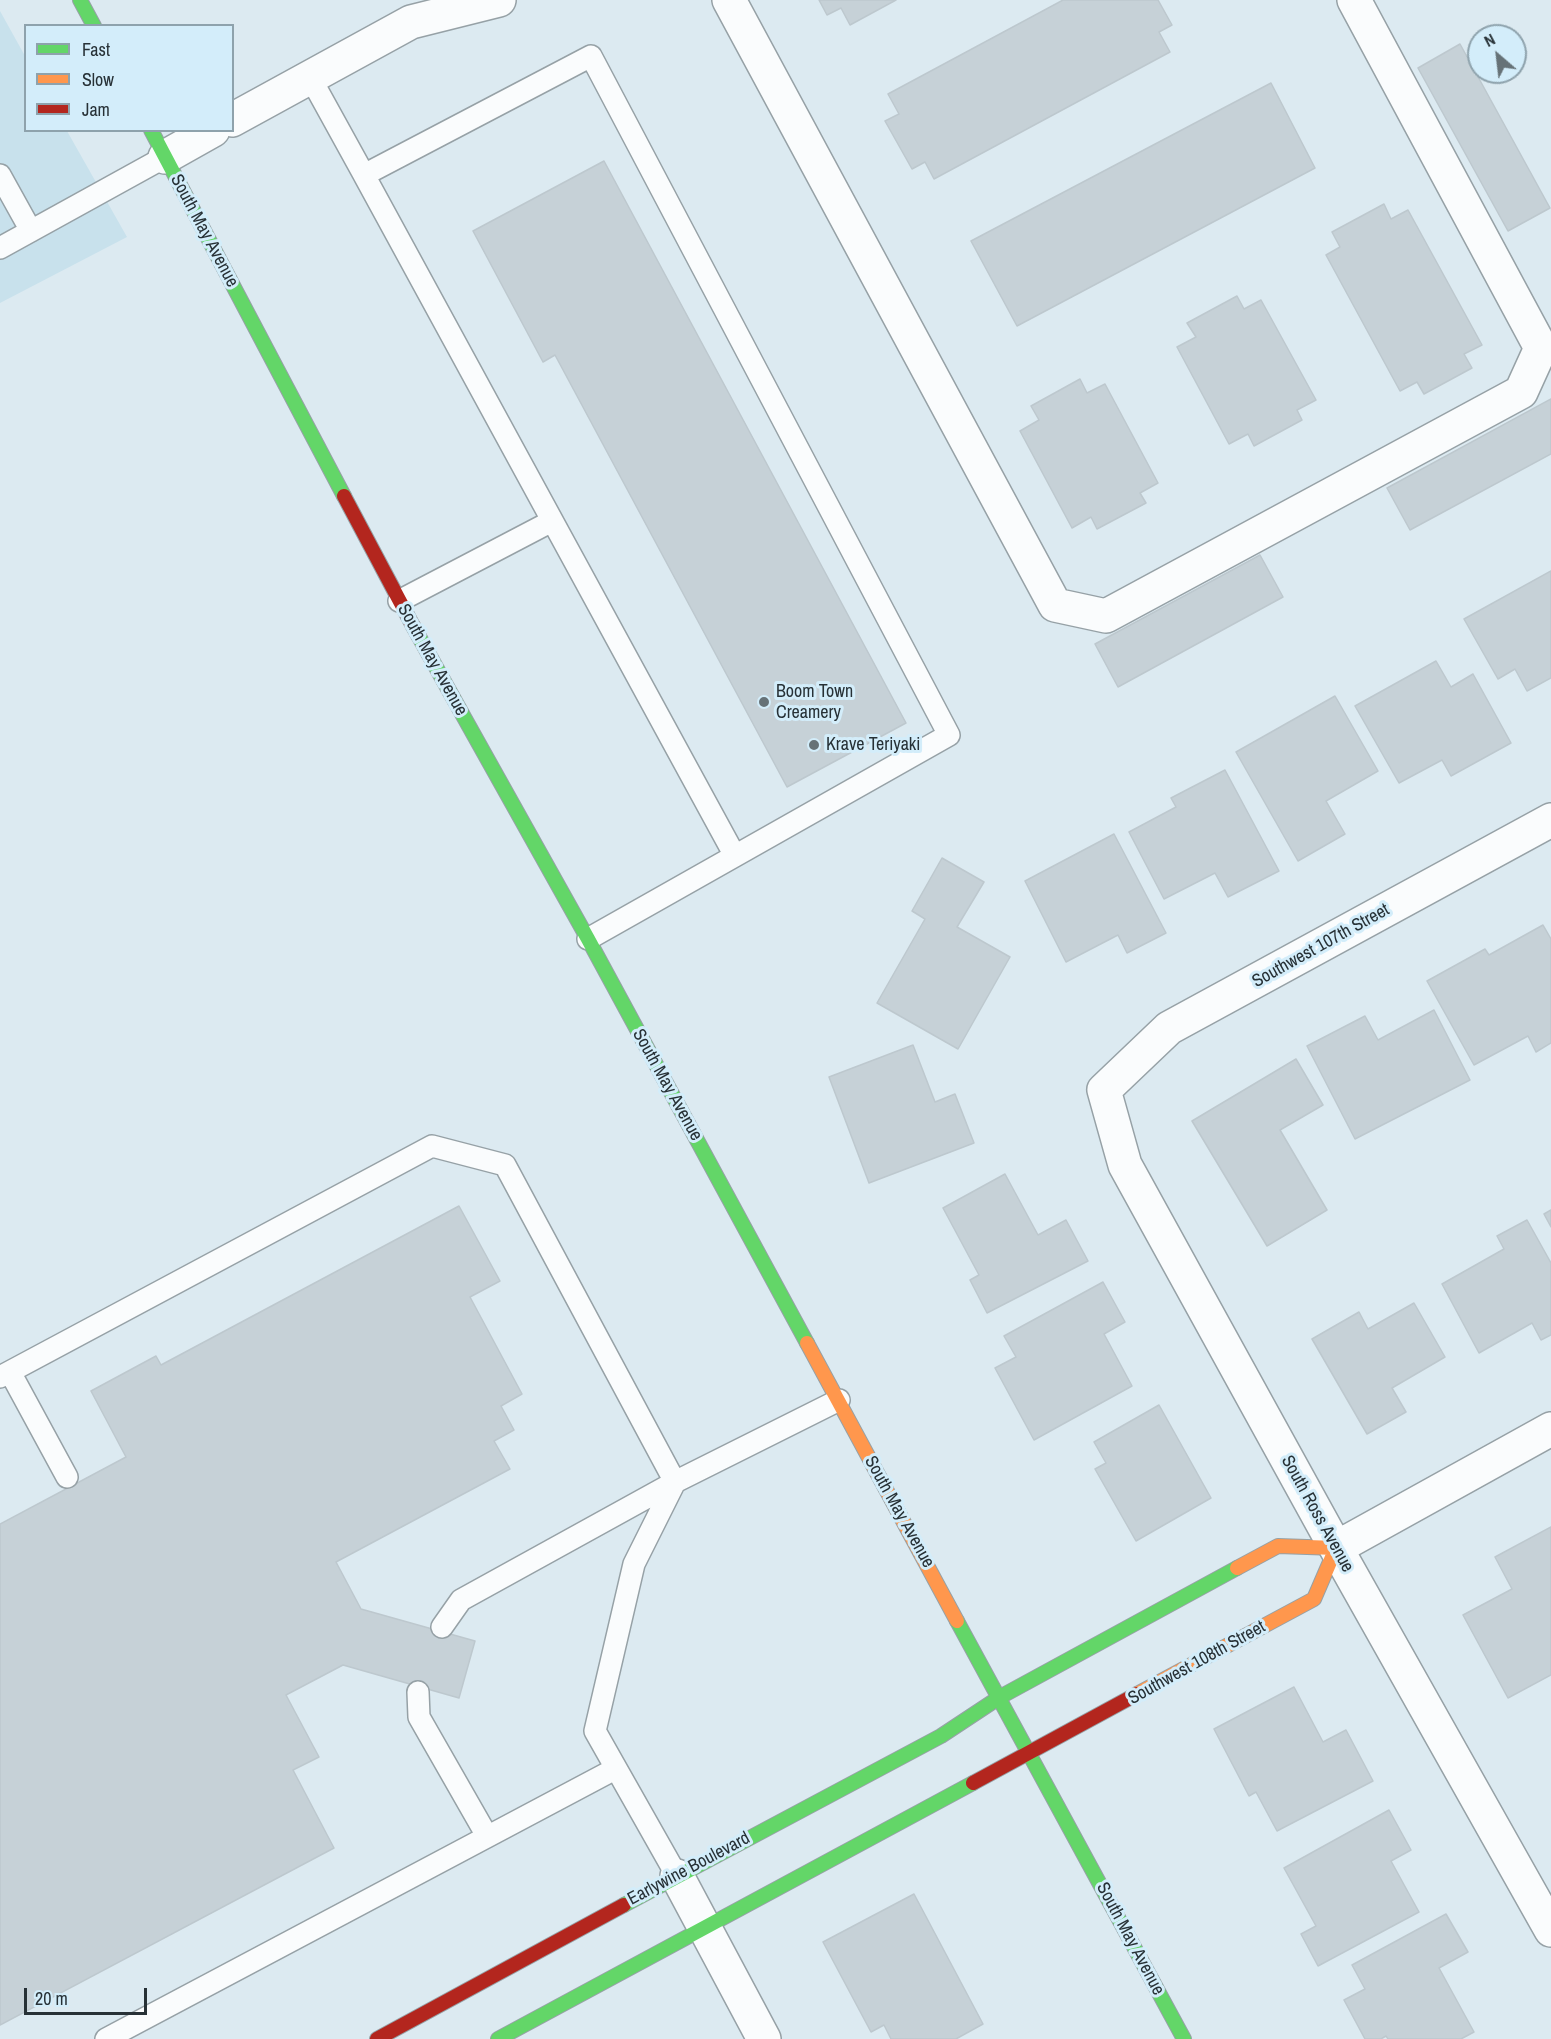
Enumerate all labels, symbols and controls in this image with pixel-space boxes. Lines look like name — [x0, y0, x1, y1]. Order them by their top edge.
legend — [24, 24, 234, 132]
north arrow — [1467, 24, 1527, 84]
text: N — [1480, 28, 1499, 52]
text: Fast — [82, 37, 110, 62]
text: Slow — [82, 67, 114, 92]
text: Jam — [82, 97, 110, 122]
street label: South May Avenue — [165, 171, 243, 291]
street label: South May Avenue — [392, 600, 472, 720]
place label: Boom Town Creamery — [776, 681, 853, 724]
marker: Boom Town Creamery — [757, 695, 771, 709]
place label: Krave Teriyaki — [826, 734, 920, 756]
marker: Krave Teriyaki — [807, 738, 821, 752]
street label: Southwest 107th Street — [1249, 899, 1393, 993]
street label: South May Avenue — [627, 1025, 707, 1145]
street label: South May Avenue — [859, 1452, 939, 1572]
street label: South Ross Avenue — [1276, 1452, 1358, 1576]
street label: Southwest 108th Street — [1125, 1616, 1269, 1710]
street label: Earlywine Boulevard — [624, 1828, 754, 1910]
street label: South May Avenue — [1091, 1879, 1169, 1999]
scale bar — [27, 1976, 150, 2014]
text: 20 m — [35, 1986, 68, 2011]

